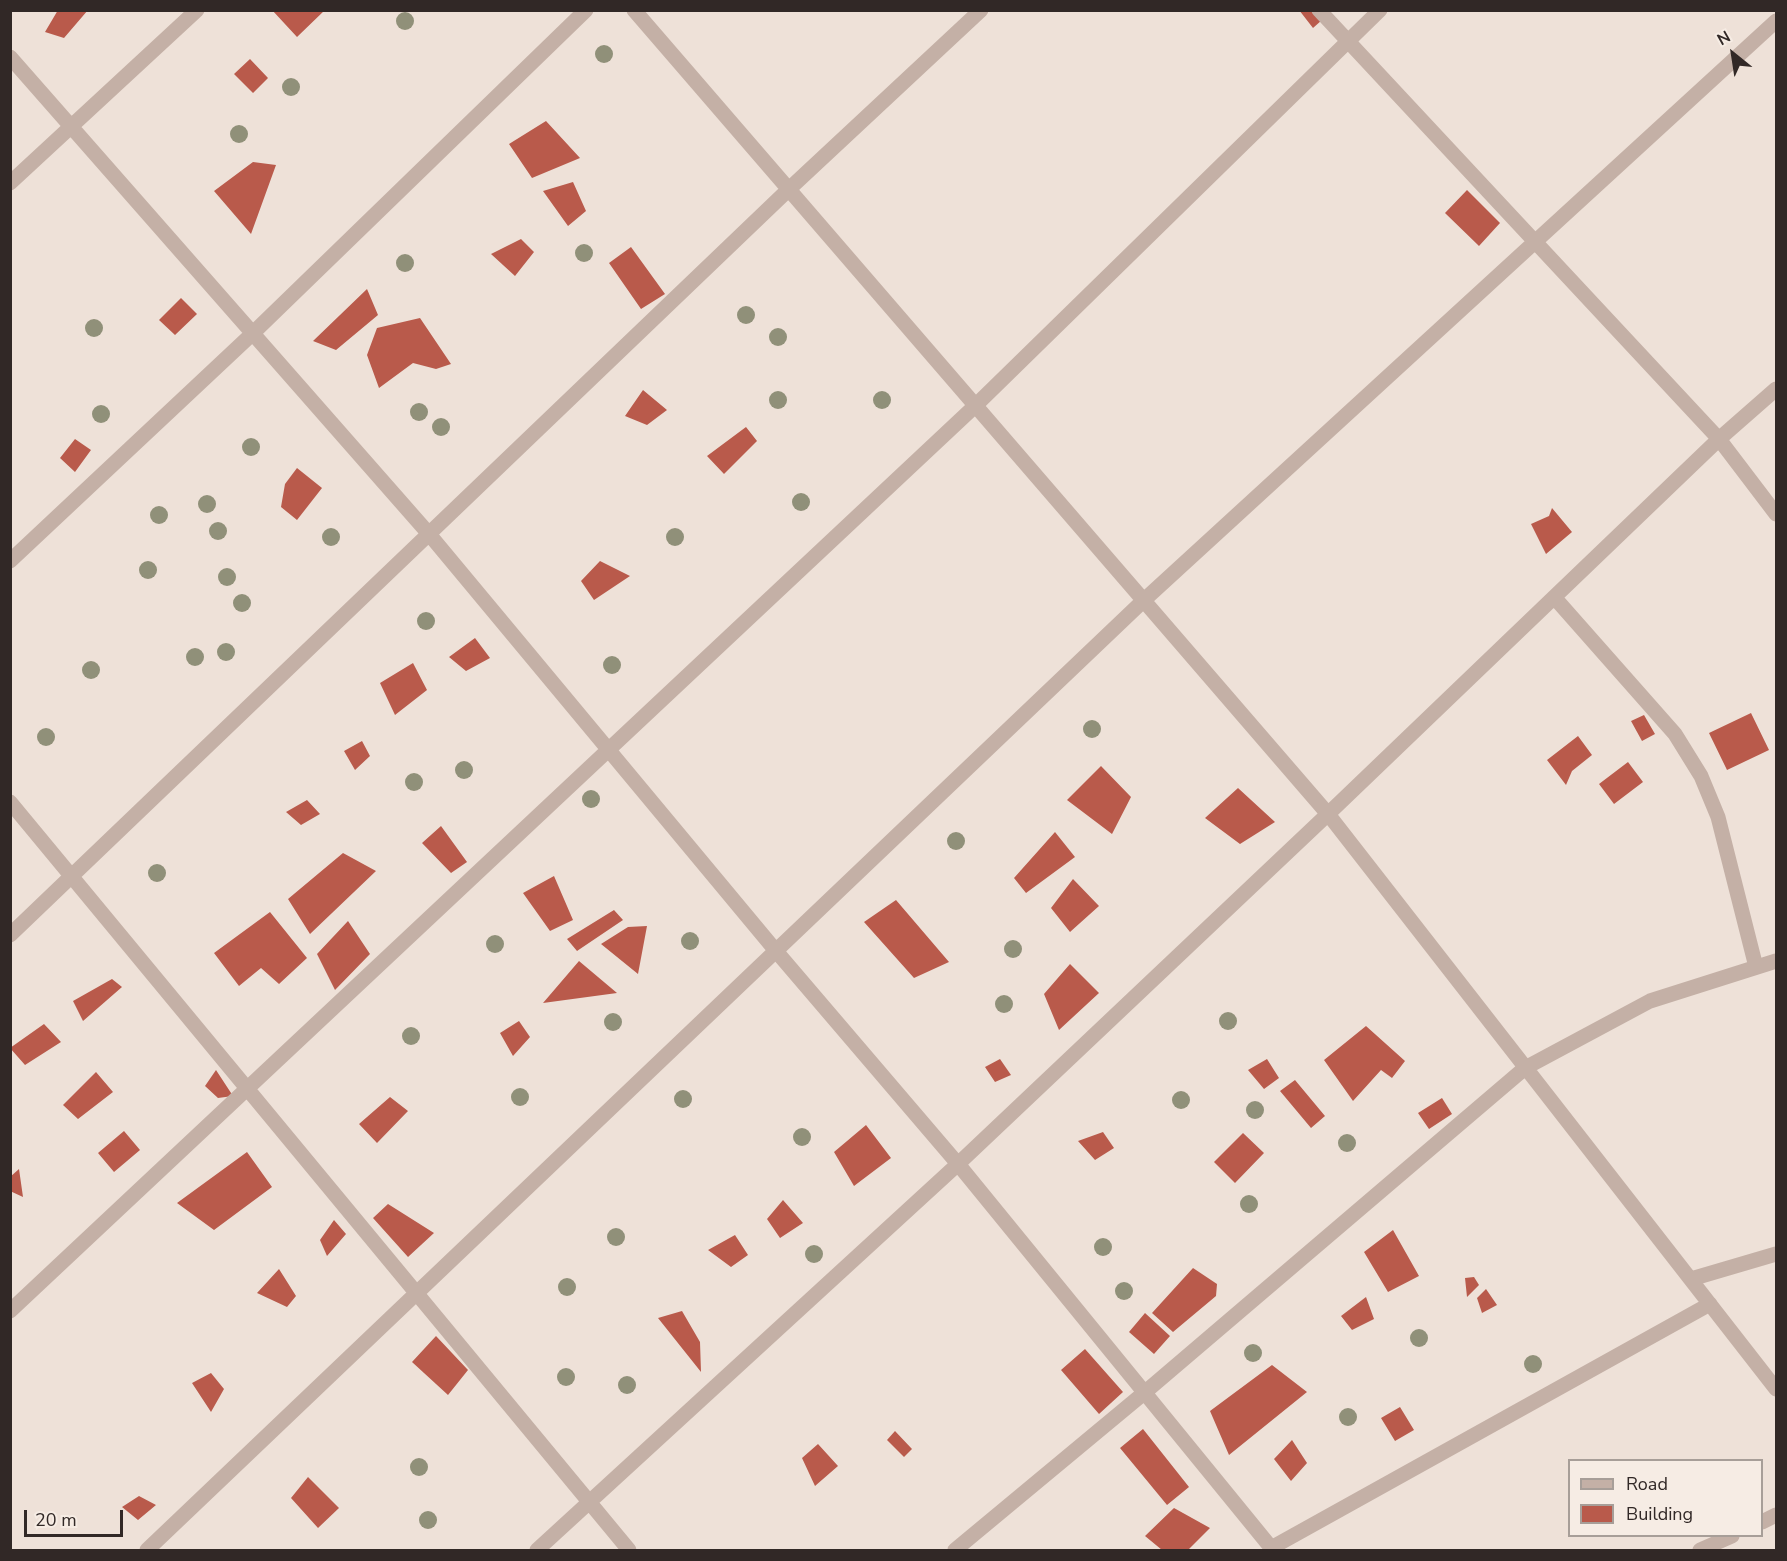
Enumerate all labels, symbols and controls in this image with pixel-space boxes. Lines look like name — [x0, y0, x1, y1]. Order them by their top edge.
north arrow — [1703, 24, 1763, 84]
text: N — [1713, 26, 1735, 51]
legend — [1568, 1459, 1763, 1537]
text: Road — [1626, 1472, 1668, 1496]
scale bar — [27, 1498, 126, 1536]
text: Building — [1626, 1502, 1693, 1526]
text: 20 m — [35, 1508, 77, 1532]

